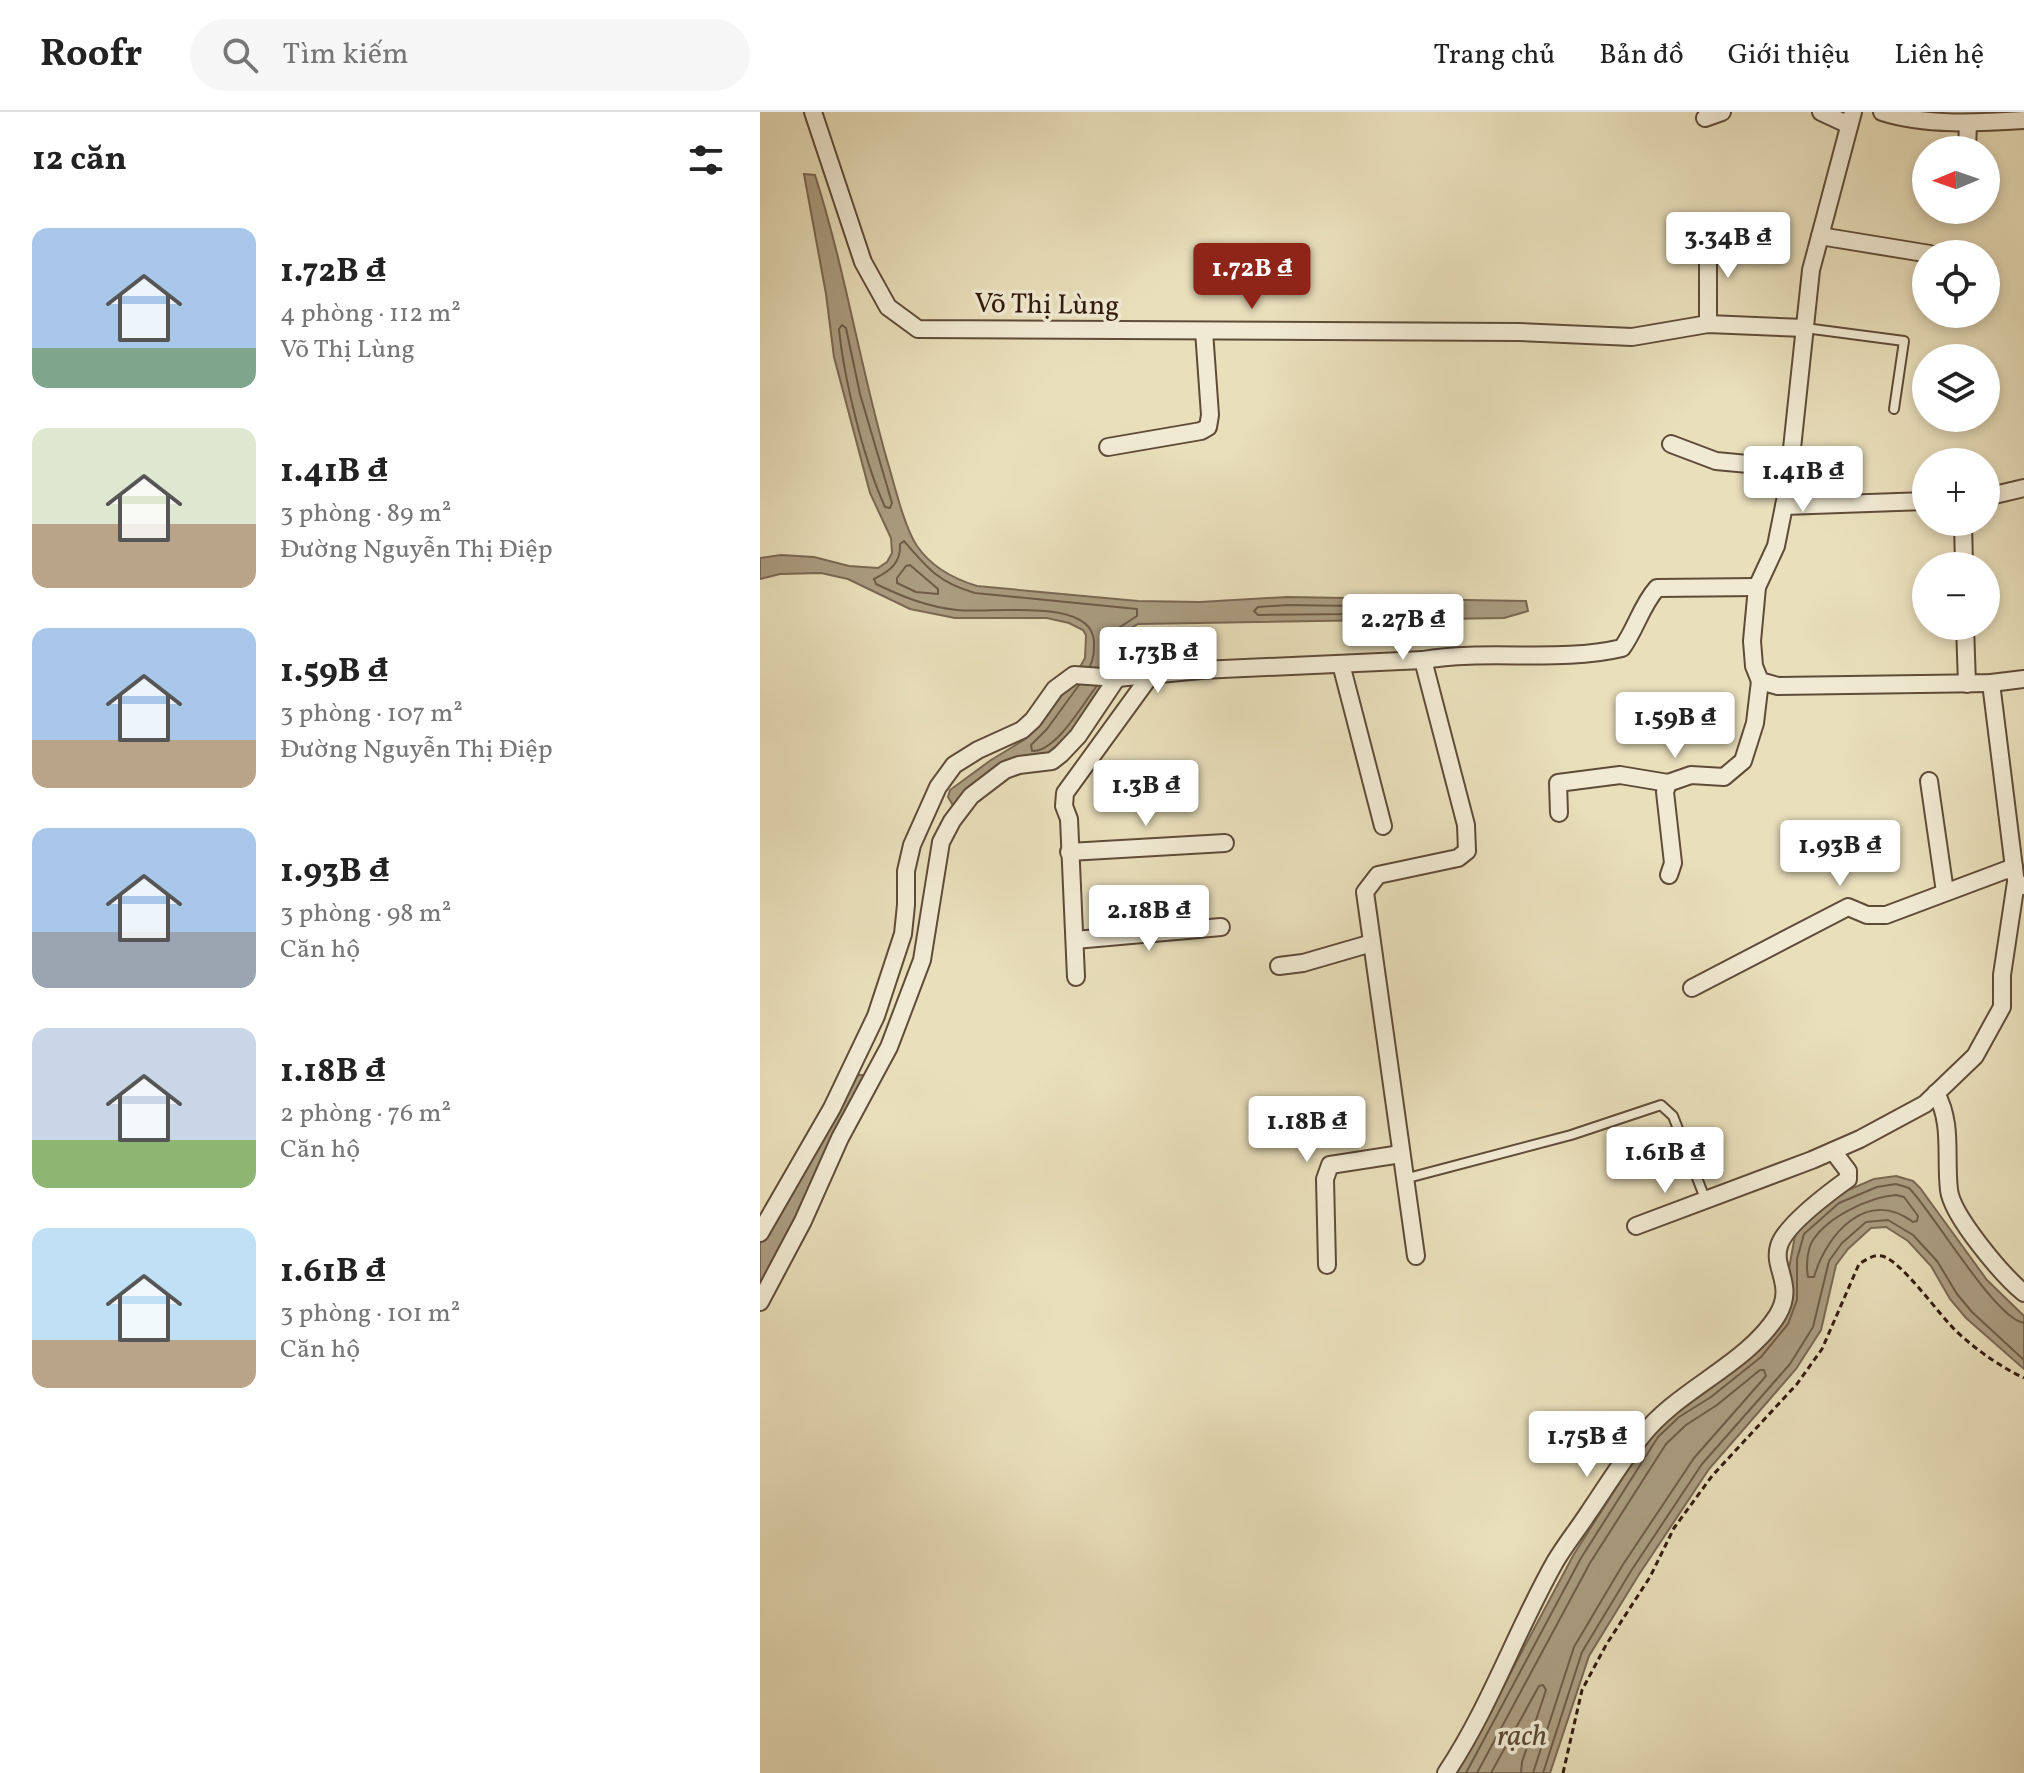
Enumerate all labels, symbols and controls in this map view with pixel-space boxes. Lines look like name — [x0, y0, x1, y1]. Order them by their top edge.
search box — [190, 19, 750, 91]
text: Roofr — [40, 29, 142, 82]
icon: search — [218, 33, 262, 77]
text: Tìm kiếm — [282, 34, 409, 76]
text: Trang chủ — [1433, 36, 1555, 75]
text: Bản đồ — [1599, 36, 1684, 75]
text: Giới thiệu — [1728, 36, 1850, 75]
text: Liên hệ — [1894, 36, 1984, 75]
north arrow — [1912, 136, 2000, 224]
map controls — [1912, 136, 2000, 640]
text: 12 căn — [32, 137, 127, 184]
icon: filters — [684, 138, 728, 182]
pin: 3.34B ₫ — [1654, 212, 1802, 280]
text: 3.34B ₫ — [1684, 220, 1772, 256]
button: locate — [1912, 240, 2000, 328]
pin: 1.72B ₫ — [1178, 243, 1326, 311]
text: 1.72B ₫ — [280, 249, 386, 296]
text: 1.72B ₫ — [1211, 251, 1293, 287]
icon: home — [96, 260, 192, 356]
street label: Võ Thị Lùng — [974, 285, 1120, 326]
text: 4 phòng · 112 m² — [280, 296, 461, 332]
text: Võ Thị Lùng — [280, 332, 415, 368]
button: layers — [1912, 344, 2000, 432]
pin: 1.41B ₫ — [1729, 446, 1877, 514]
button: + — [1912, 448, 2000, 536]
text: 1.41B ₫ — [280, 449, 388, 496]
text: 1.41B ₫ — [1762, 454, 1844, 490]
icon: home — [96, 460, 192, 556]
text: 3 phòng · 89 m² — [280, 496, 451, 532]
text: Đường Nguyễn Thị Điệp — [280, 532, 553, 568]
button: − — [1912, 552, 2000, 640]
pin: 2.27B ₫ — [1329, 594, 1477, 662]
text: 2.27B ₫ — [1361, 602, 1446, 638]
pin: 1.73B ₫ — [1084, 627, 1232, 695]
text: 1.73B ₫ — [1118, 635, 1198, 671]
text: 1.59B ₫ — [280, 649, 388, 696]
icon: home — [96, 660, 192, 756]
pin: 1.59B ₫ — [1601, 692, 1749, 760]
text: 3 phòng · 107 m² — [280, 696, 463, 732]
text: 1.59B ₫ — [1634, 700, 1716, 736]
text: Đường Nguyễn Thị Điệp — [280, 732, 553, 768]
pin: 1.3B ₫ — [1081, 760, 1211, 828]
text: 1.3B ₫ — [1111, 768, 1181, 804]
pin: 1.93B ₫ — [1766, 820, 1914, 888]
text: 1.93B ₫ — [1798, 828, 1882, 864]
text: 1.93B ₫ — [280, 849, 389, 896]
icon: home — [96, 860, 192, 956]
pin: 2.18B ₫ — [1075, 885, 1223, 953]
text: 2.18B ₫ — [1107, 893, 1191, 929]
text: 3 phòng · 98 m² — [280, 896, 451, 932]
text: Căn hộ — [280, 932, 360, 968]
text: 1.18B ₫ — [280, 1049, 386, 1096]
icon: home — [96, 1060, 192, 1156]
text: 2 phòng · 76 m² — [280, 1096, 451, 1132]
pin: 1.18B ₫ — [1233, 1096, 1381, 1164]
text: 1.18B ₫ — [1267, 1104, 1347, 1140]
pin: 1.61B ₫ — [1591, 1127, 1739, 1195]
text: Căn hộ — [280, 1132, 360, 1168]
text: 1.61B ₫ — [1624, 1135, 1706, 1171]
text: 1.61B ₫ — [280, 1249, 386, 1296]
icon: home — [96, 1260, 192, 1356]
text: 3 phòng · 101 m² — [280, 1296, 460, 1332]
text: Căn hộ — [280, 1332, 360, 1368]
pin: 1.75B ₫ — [1513, 1411, 1661, 1479]
text: 1.75B ₫ — [1547, 1419, 1627, 1455]
water label: rạch — [1497, 1716, 1547, 1758]

